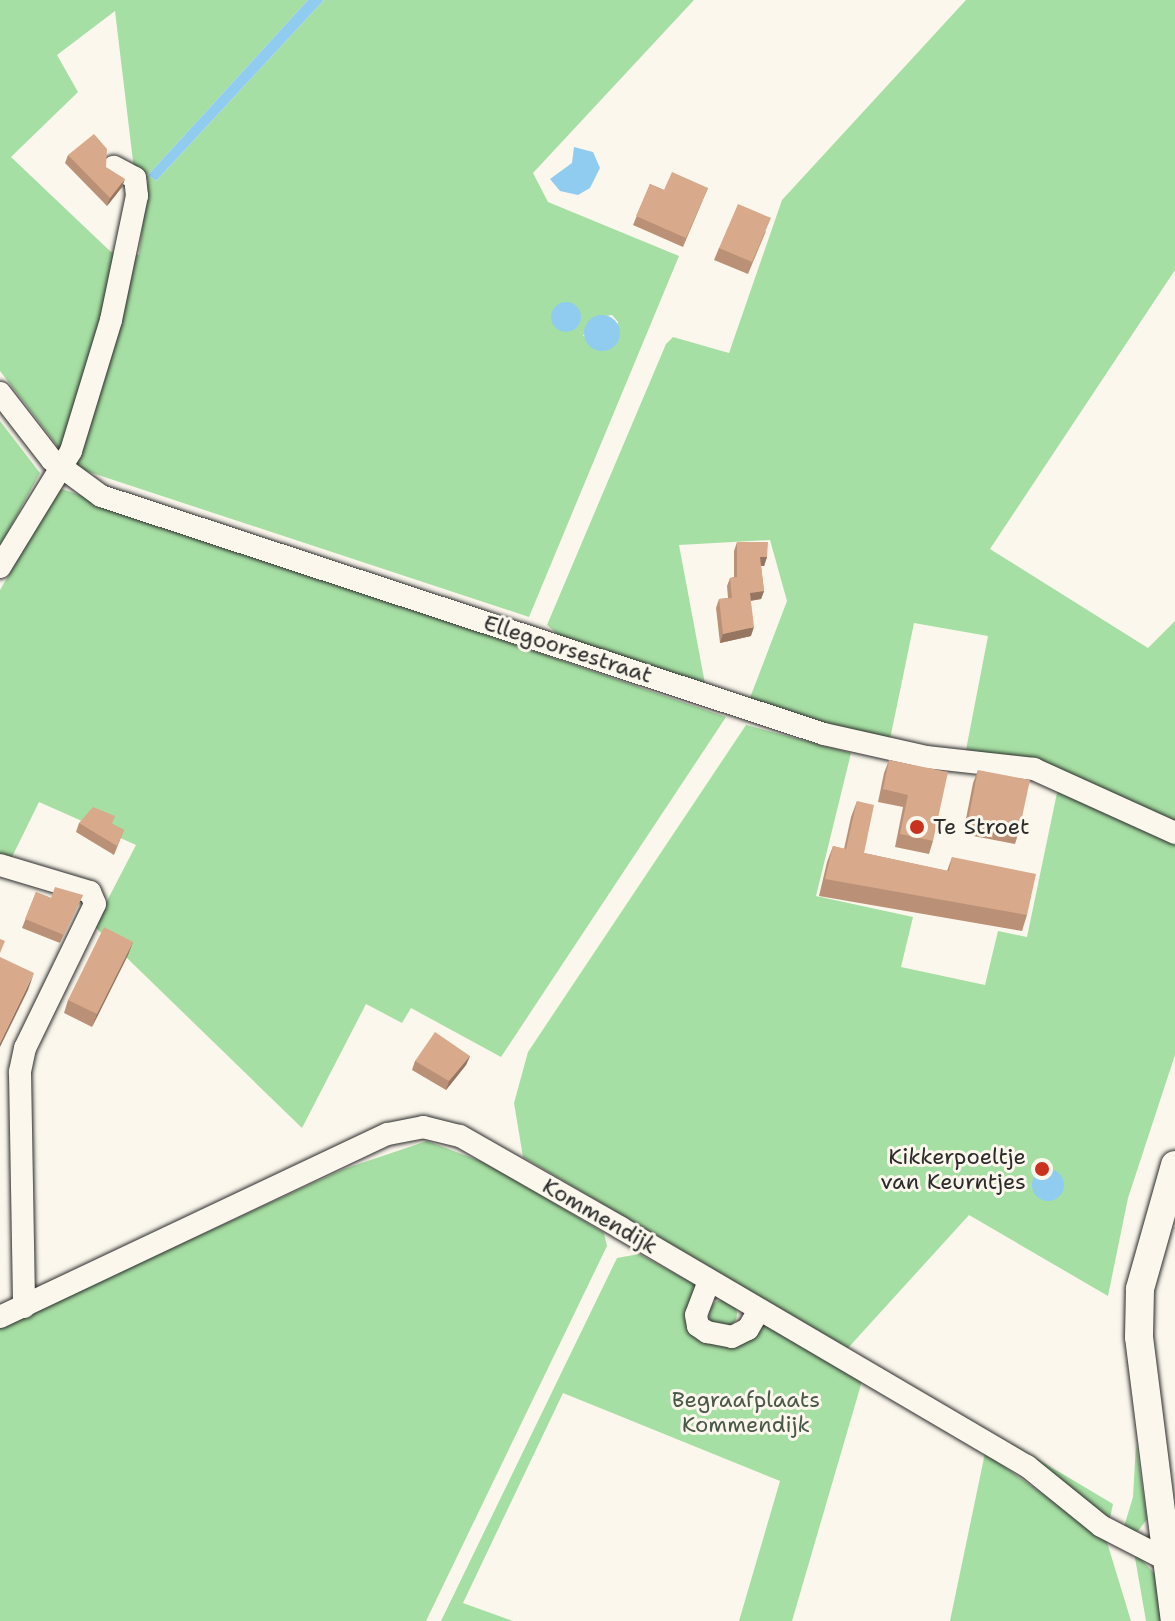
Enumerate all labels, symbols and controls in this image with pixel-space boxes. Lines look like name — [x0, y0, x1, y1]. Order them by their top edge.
street label: Ellegoorsestraat — [480, 609, 656, 689]
place label: Te Stroet — [933, 814, 1030, 840]
marker: Te Stroet — [908, 818, 926, 836]
place label: Kikkerpoeltje van Keurntjes — [881, 1143, 1026, 1194]
marker: Kikkerpoeltje van Keurntjes — [1033, 1160, 1051, 1178]
street label: Kommendijk — [538, 1172, 662, 1260]
park label: Begraafplaats Kommendijk — [672, 1386, 820, 1438]

